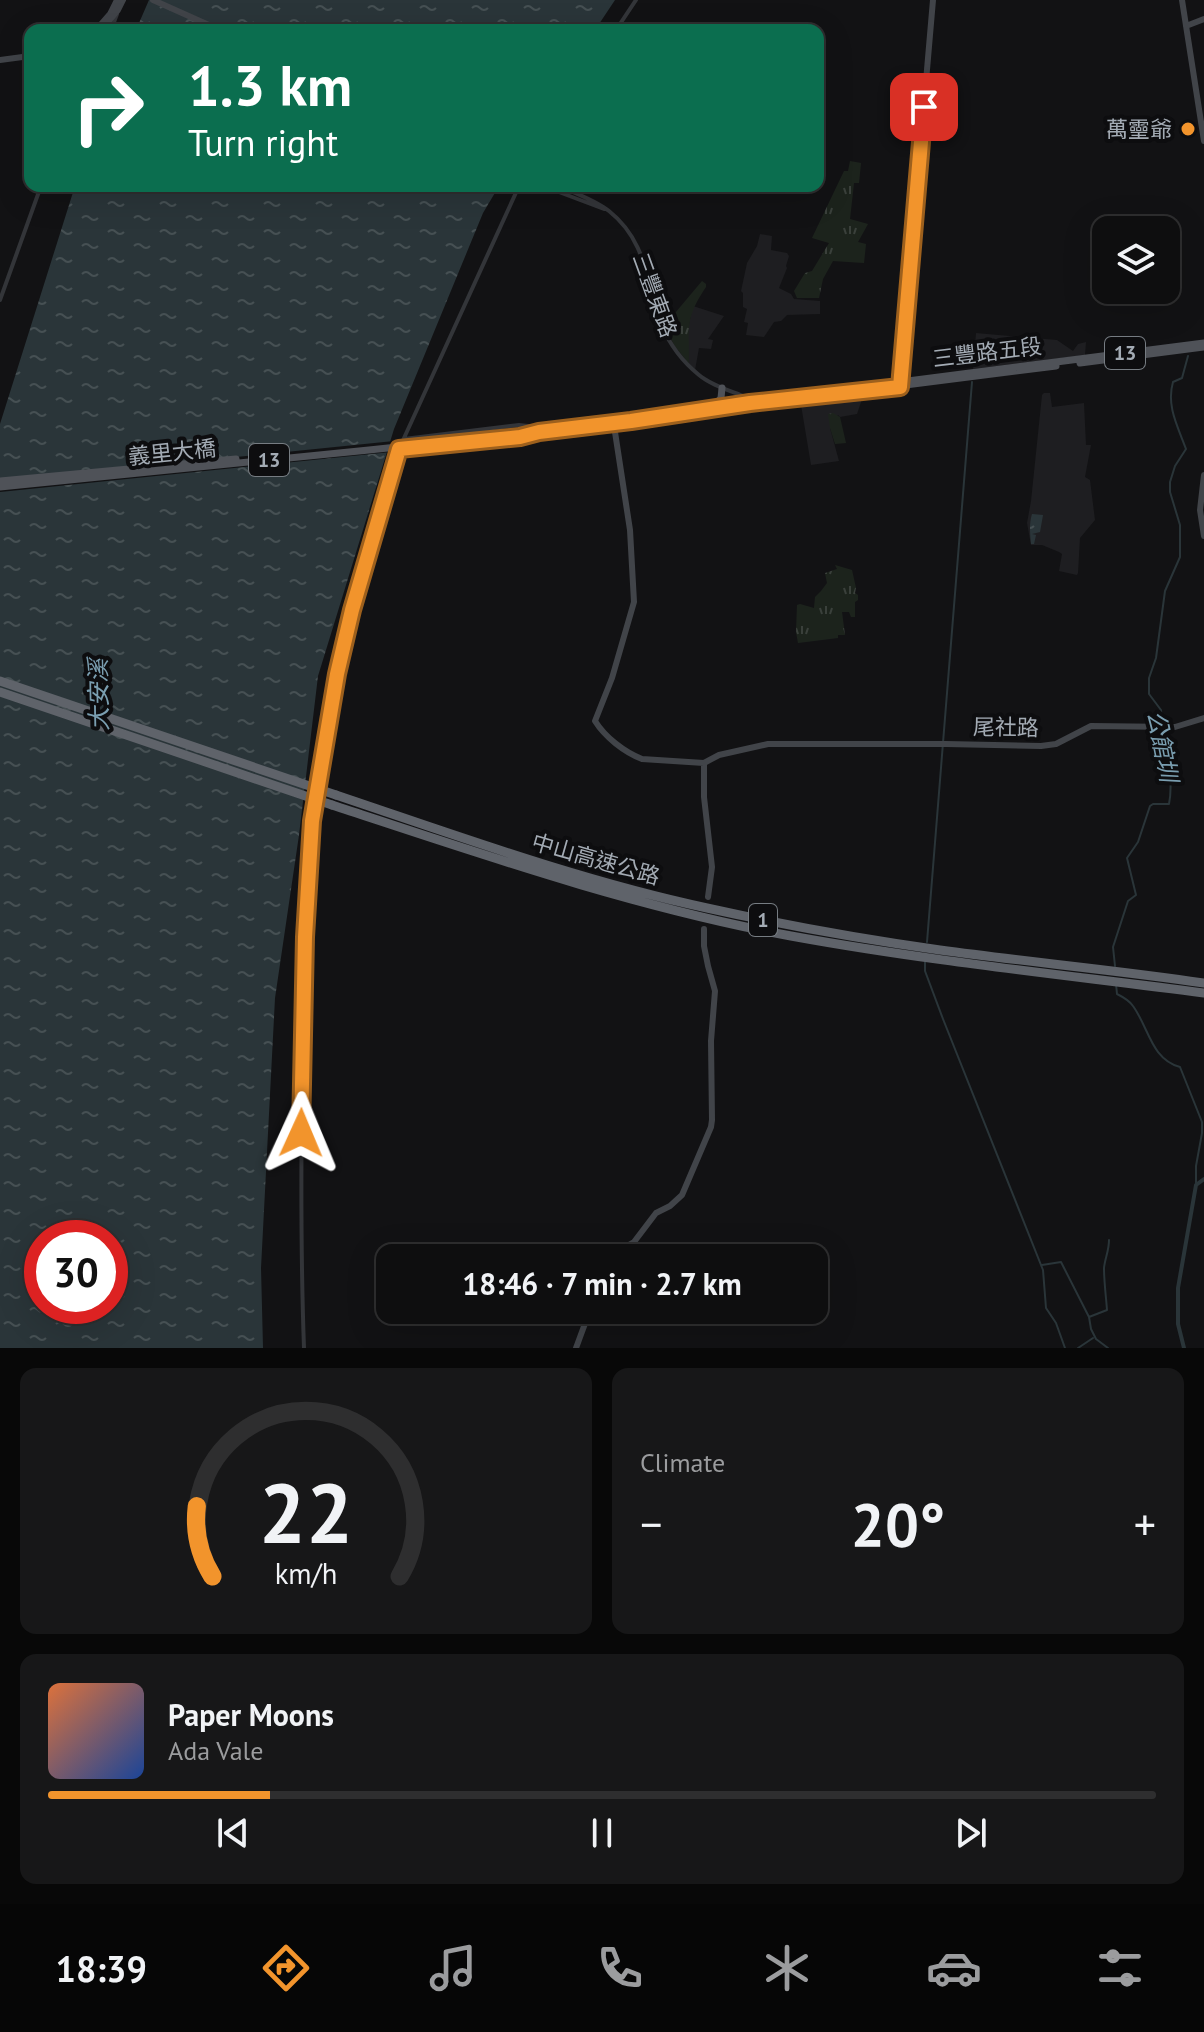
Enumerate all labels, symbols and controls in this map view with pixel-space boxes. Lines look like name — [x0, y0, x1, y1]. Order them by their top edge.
text: 1.3 km — [188, 49, 352, 121]
icon: right — [56, 56, 160, 160]
pin — [890, 73, 958, 141]
icon: arrive — [902, 85, 946, 129]
place label: 萬𤫊爺 — [1106, 115, 1172, 143]
text: Turn right — [188, 119, 338, 166]
marker: 萬𤫊爺 — [1179, 120, 1197, 138]
map controls — [1092, 216, 1180, 304]
button: layers — [1092, 216, 1180, 304]
street label: 三豐東路 — [627, 249, 683, 341]
street label: 三豐路五段 — [931, 331, 1043, 373]
road number: 13 — [1105, 337, 1145, 369]
street label: 義里大橋 — [127, 433, 217, 471]
road number: 13 — [249, 444, 289, 476]
water label: 大安溪 — [82, 656, 115, 731]
water label: 公館圳 — [1140, 708, 1185, 787]
street label: 尾社路 — [973, 712, 1039, 742]
street label: 中山高速公路 — [529, 827, 663, 891]
road number: 1 — [749, 904, 777, 936]
position arrow — [259, 1091, 343, 1175]
speed limit sign: 30 — [24, 1220, 128, 1324]
text: 18:46 · 7 min · 2.7 km — [462, 1264, 742, 1303]
text: Climate — [640, 1446, 725, 1479]
text: 22 — [259, 1458, 353, 1566]
text: 20° — [851, 1485, 945, 1563]
text: − — [640, 1495, 662, 1552]
text: + — [1134, 1495, 1156, 1552]
text: km/h — [275, 1555, 337, 1592]
text: Paper Moons — [168, 1695, 334, 1734]
text: Ada Vale — [168, 1734, 263, 1767]
icon: previous — [211, 1811, 255, 1855]
icon: pause — [580, 1811, 624, 1855]
icon: next — [949, 1811, 993, 1855]
icon: directions — [258, 1940, 314, 1996]
icon: music — [425, 1940, 481, 1996]
icon: phone — [592, 1940, 648, 1996]
icon: climate — [759, 1940, 815, 1996]
icon: car — [926, 1940, 982, 1996]
icon: filters — [1092, 1940, 1148, 1996]
text: 18:39 — [55, 1945, 147, 1992]

